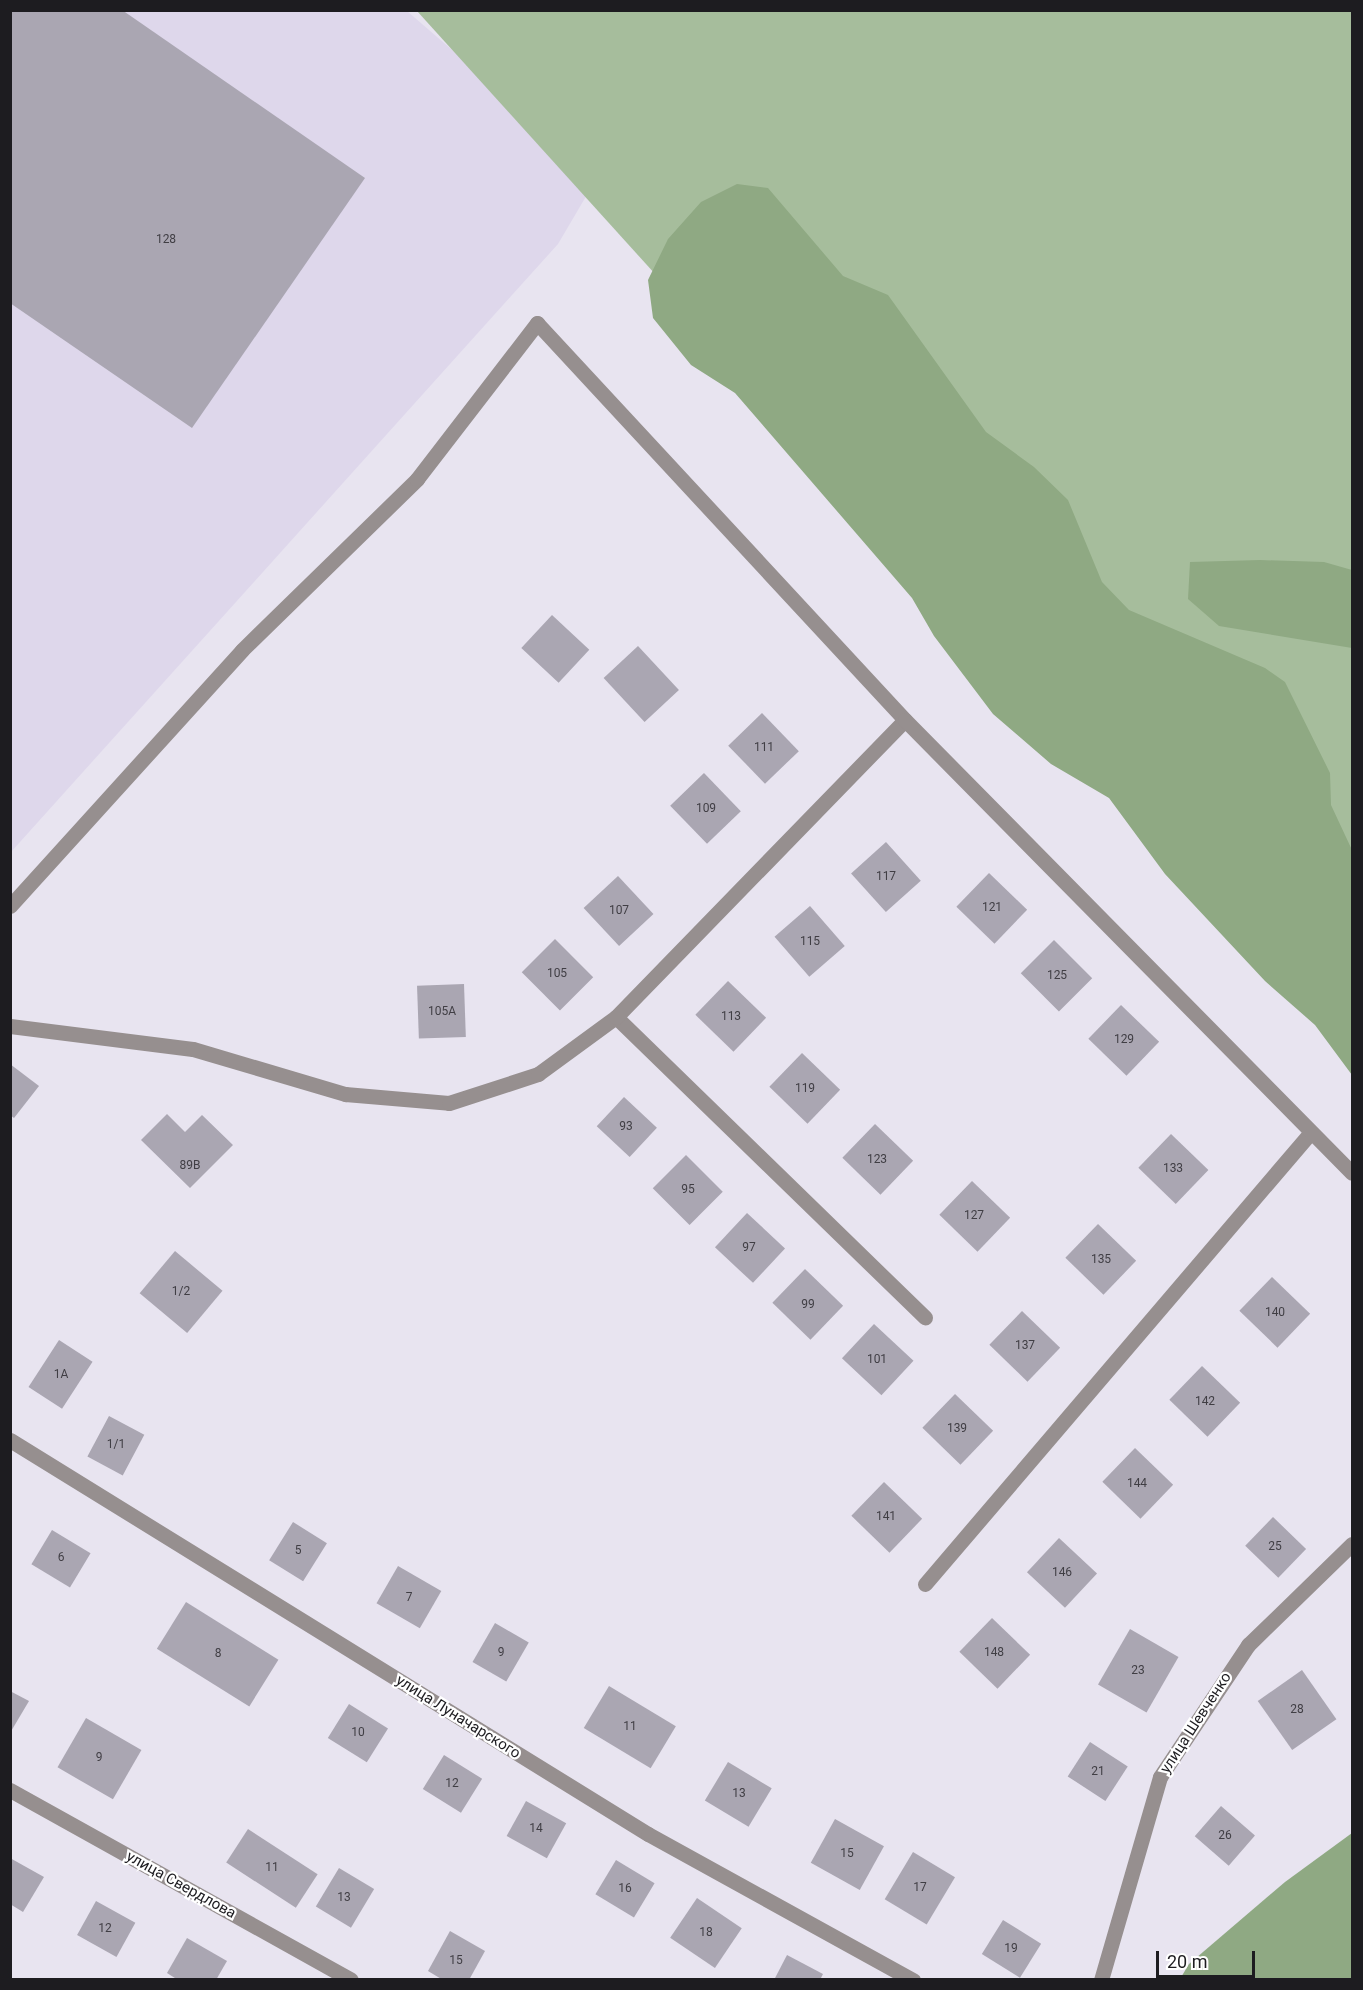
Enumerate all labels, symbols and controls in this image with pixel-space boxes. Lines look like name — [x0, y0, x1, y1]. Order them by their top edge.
house number: 128 — [156, 233, 176, 247]
house number: 111 — [754, 741, 774, 755]
house number: 109 — [696, 802, 716, 816]
house number: 117 — [876, 870, 896, 884]
house number: 121 — [982, 901, 1002, 915]
house number: 107 — [609, 904, 629, 918]
house number: 115 — [800, 935, 820, 949]
house number: 105 — [547, 967, 567, 981]
house number: 125 — [1047, 969, 1067, 983]
house number: 105А — [428, 1005, 456, 1019]
house number: 113 — [721, 1010, 741, 1024]
house number: 129 — [1114, 1033, 1134, 1047]
house number: 119 — [795, 1082, 815, 1096]
house number: 93 — [619, 1120, 633, 1134]
house number: 123 — [867, 1153, 887, 1167]
house number: 89В — [180, 1159, 200, 1173]
house number: 133 — [1163, 1162, 1183, 1176]
house number: 95 — [681, 1183, 695, 1197]
house number: 127 — [964, 1209, 984, 1223]
house number: 97 — [742, 1241, 756, 1255]
house number: 135 — [1091, 1253, 1111, 1267]
house number: 1/2 — [172, 1285, 190, 1299]
house number: 99 — [801, 1298, 815, 1312]
house number: 140 — [1265, 1306, 1285, 1320]
house number: 137 — [1015, 1339, 1035, 1353]
house number: 101 — [867, 1353, 887, 1367]
house number: 1А — [54, 1368, 68, 1382]
house number: 142 — [1195, 1395, 1215, 1409]
house number: 139 — [947, 1422, 967, 1436]
house number: 1/1 — [107, 1438, 125, 1452]
house number: 144 — [1127, 1477, 1147, 1491]
house number: 141 — [876, 1510, 896, 1524]
house number: 25 — [1268, 1540, 1282, 1554]
house number: 5 — [295, 1544, 301, 1558]
house number: 6 — [58, 1551, 64, 1565]
house number: 146 — [1052, 1566, 1072, 1580]
house number: 7 — [406, 1591, 412, 1605]
house number: 9 — [498, 1646, 504, 1660]
house number: 148 — [984, 1646, 1004, 1660]
house number: 8 — [215, 1647, 221, 1661]
house number: 23 — [1131, 1664, 1145, 1678]
street label: улица Шевченко — [1157, 1669, 1235, 1777]
street label: улица Луначарского — [392, 1671, 524, 1763]
house number: 28 — [1290, 1703, 1304, 1717]
house number: 11 — [623, 1720, 637, 1734]
house number: 10 — [351, 1726, 365, 1740]
house number: 9 — [96, 1751, 102, 1765]
house number: 21 — [1091, 1765, 1105, 1779]
house number: 12 — [445, 1777, 459, 1791]
house number: 13 — [732, 1787, 746, 1801]
house number: 14 — [529, 1822, 543, 1836]
house number: 26 — [1218, 1829, 1232, 1843]
street label: улица Свердлова — [123, 1847, 239, 1923]
house number: 15 — [840, 1847, 854, 1861]
house number: 11 — [265, 1861, 279, 1875]
house number: 17 — [913, 1881, 927, 1895]
house number: 16 — [618, 1882, 632, 1896]
house number: 13 — [337, 1891, 351, 1905]
house number: 12 — [98, 1922, 112, 1936]
house number: 18 — [699, 1926, 713, 1940]
scale bar — [1159, 1939, 1258, 1977]
house number: 19 — [1004, 1942, 1018, 1956]
text: 20 m — [1167, 1951, 1207, 1972]
house number: 15 — [449, 1954, 463, 1968]

